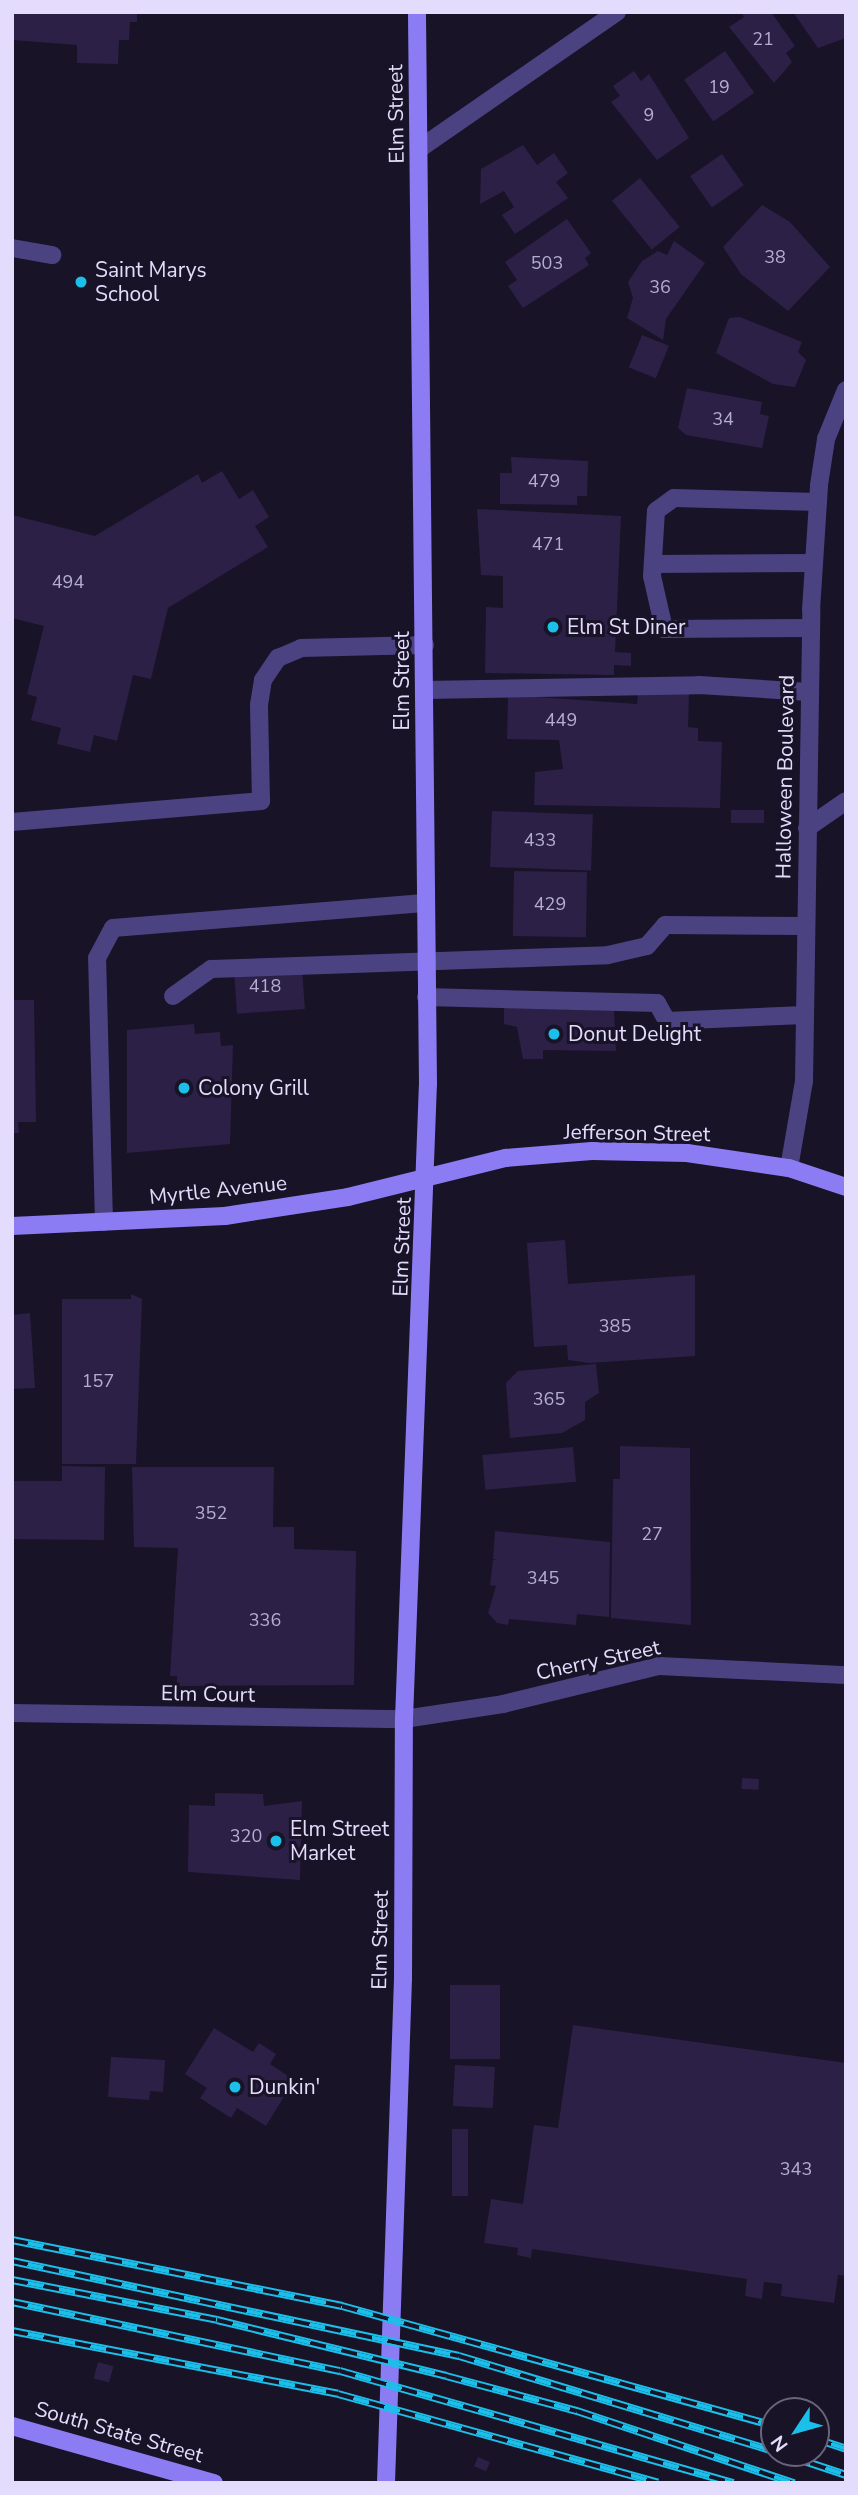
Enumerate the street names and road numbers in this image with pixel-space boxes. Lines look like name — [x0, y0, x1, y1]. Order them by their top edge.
street label: Elm Street — [383, 64, 409, 164]
street label: Elm Street — [389, 631, 415, 731]
street label: Halloween Boulevard — [771, 675, 799, 879]
street label: Jefferson Street — [564, 1119, 710, 1147]
street label: Myrtle Avenue — [148, 1170, 288, 1210]
street label: Elm Street — [388, 1197, 416, 1297]
street label: Cherry Street — [534, 1635, 662, 1685]
street label: Elm Court — [161, 1681, 255, 1707]
street label: Elm Street — [367, 1890, 393, 1990]
street label: South State Street — [32, 2396, 206, 2468]

